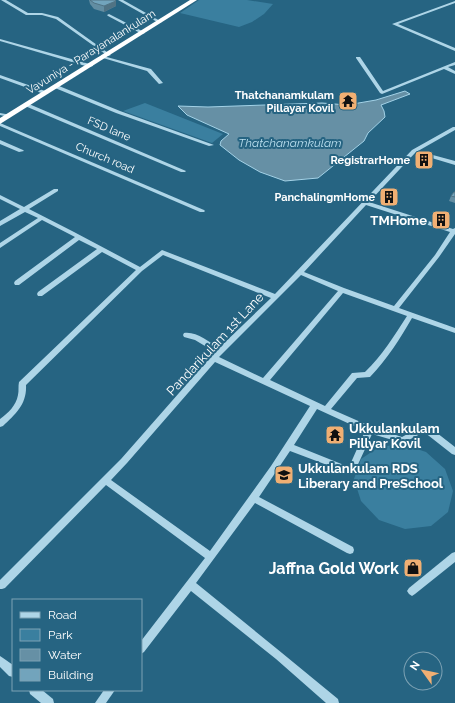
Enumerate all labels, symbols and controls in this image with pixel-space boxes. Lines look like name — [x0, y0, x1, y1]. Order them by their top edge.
street label: Vavuniya - Parayanalankulam — [24, 7, 158, 97]
place label: Thatchanamkulam Pillayar Kovil — [235, 89, 335, 115]
temple icon: Thatchanamkulam Pillayar Kovil — [337, 90, 359, 112]
street label: FSD lane — [86, 114, 133, 144]
water label: Thatchanamkulam — [238, 136, 342, 150]
street label: Church road — [74, 140, 136, 176]
building icon: RegistrarHome — [413, 149, 435, 171]
place label: RegistrarHome — [330, 154, 410, 167]
building icon: PanchalingmHome — [378, 186, 400, 208]
place label: PanchalingmHome — [274, 191, 375, 204]
building icon: TMHome — [430, 209, 452, 231]
place label: TMHome — [370, 213, 427, 228]
street label: Pandarikulam 1st Lane — [163, 289, 267, 399]
place label: Ukkulankulam Pillyar Kovil — [349, 421, 440, 451]
temple icon: Ukkulankulam Pillyar Kovil — [324, 424, 346, 446]
place label: Ukkulankulam RDS Liberary and PreSchool — [298, 461, 444, 491]
school or university icon: Ukkulankulam RDS Liberary and PreSchool — [273, 464, 295, 486]
shop icon: Jaffna Gold Work — [402, 557, 424, 579]
place label: Jaffna Gold Work — [269, 559, 399, 578]
legend — [12, 599, 142, 691]
text: Road — [48, 608, 77, 622]
text: Park — [48, 628, 73, 642]
text: Water — [48, 648, 82, 662]
north arrow — [403, 651, 443, 691]
text: N — [407, 659, 423, 673]
text: Building — [48, 668, 94, 682]

